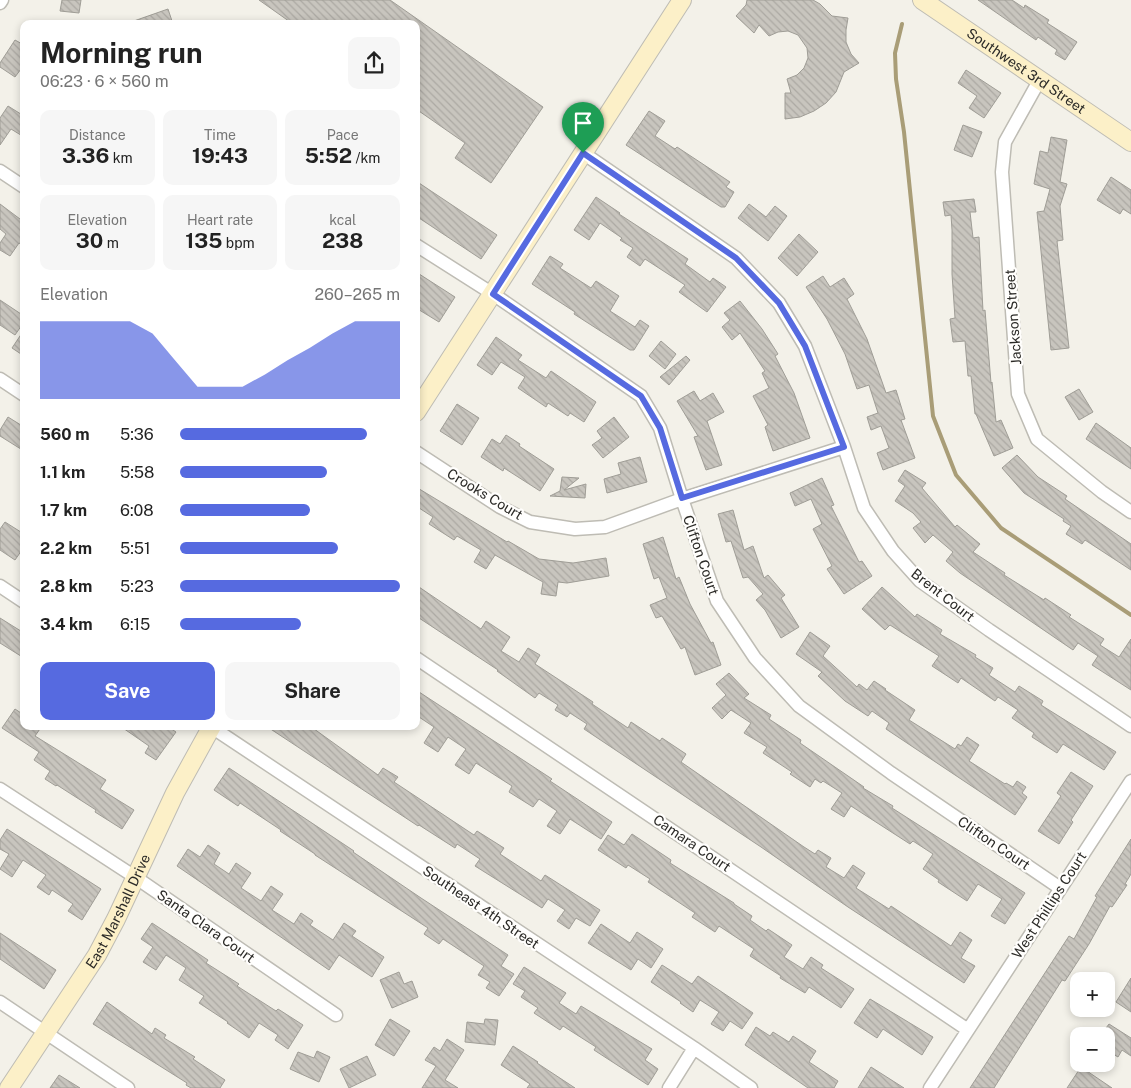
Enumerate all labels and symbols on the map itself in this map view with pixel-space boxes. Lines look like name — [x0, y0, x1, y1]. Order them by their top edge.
street label: Southwest 3rd Street — [964, 25, 1089, 117]
pin — [562, 102, 604, 153]
street label: Jackson Street — [1002, 269, 1024, 365]
street label: Crooks Court — [444, 465, 526, 523]
street label: Clifton Court — [680, 513, 722, 597]
street label: Brent Court — [908, 565, 978, 625]
street label: Camara Court — [650, 811, 734, 875]
street label: Clifton Court — [955, 813, 1033, 873]
street label: West Phillips Court — [1009, 849, 1089, 961]
street label: East Marshall Drive — [82, 852, 153, 971]
street label: Southeast 4th Street — [420, 862, 542, 952]
street label: Santa Clara Court — [154, 886, 258, 966]

